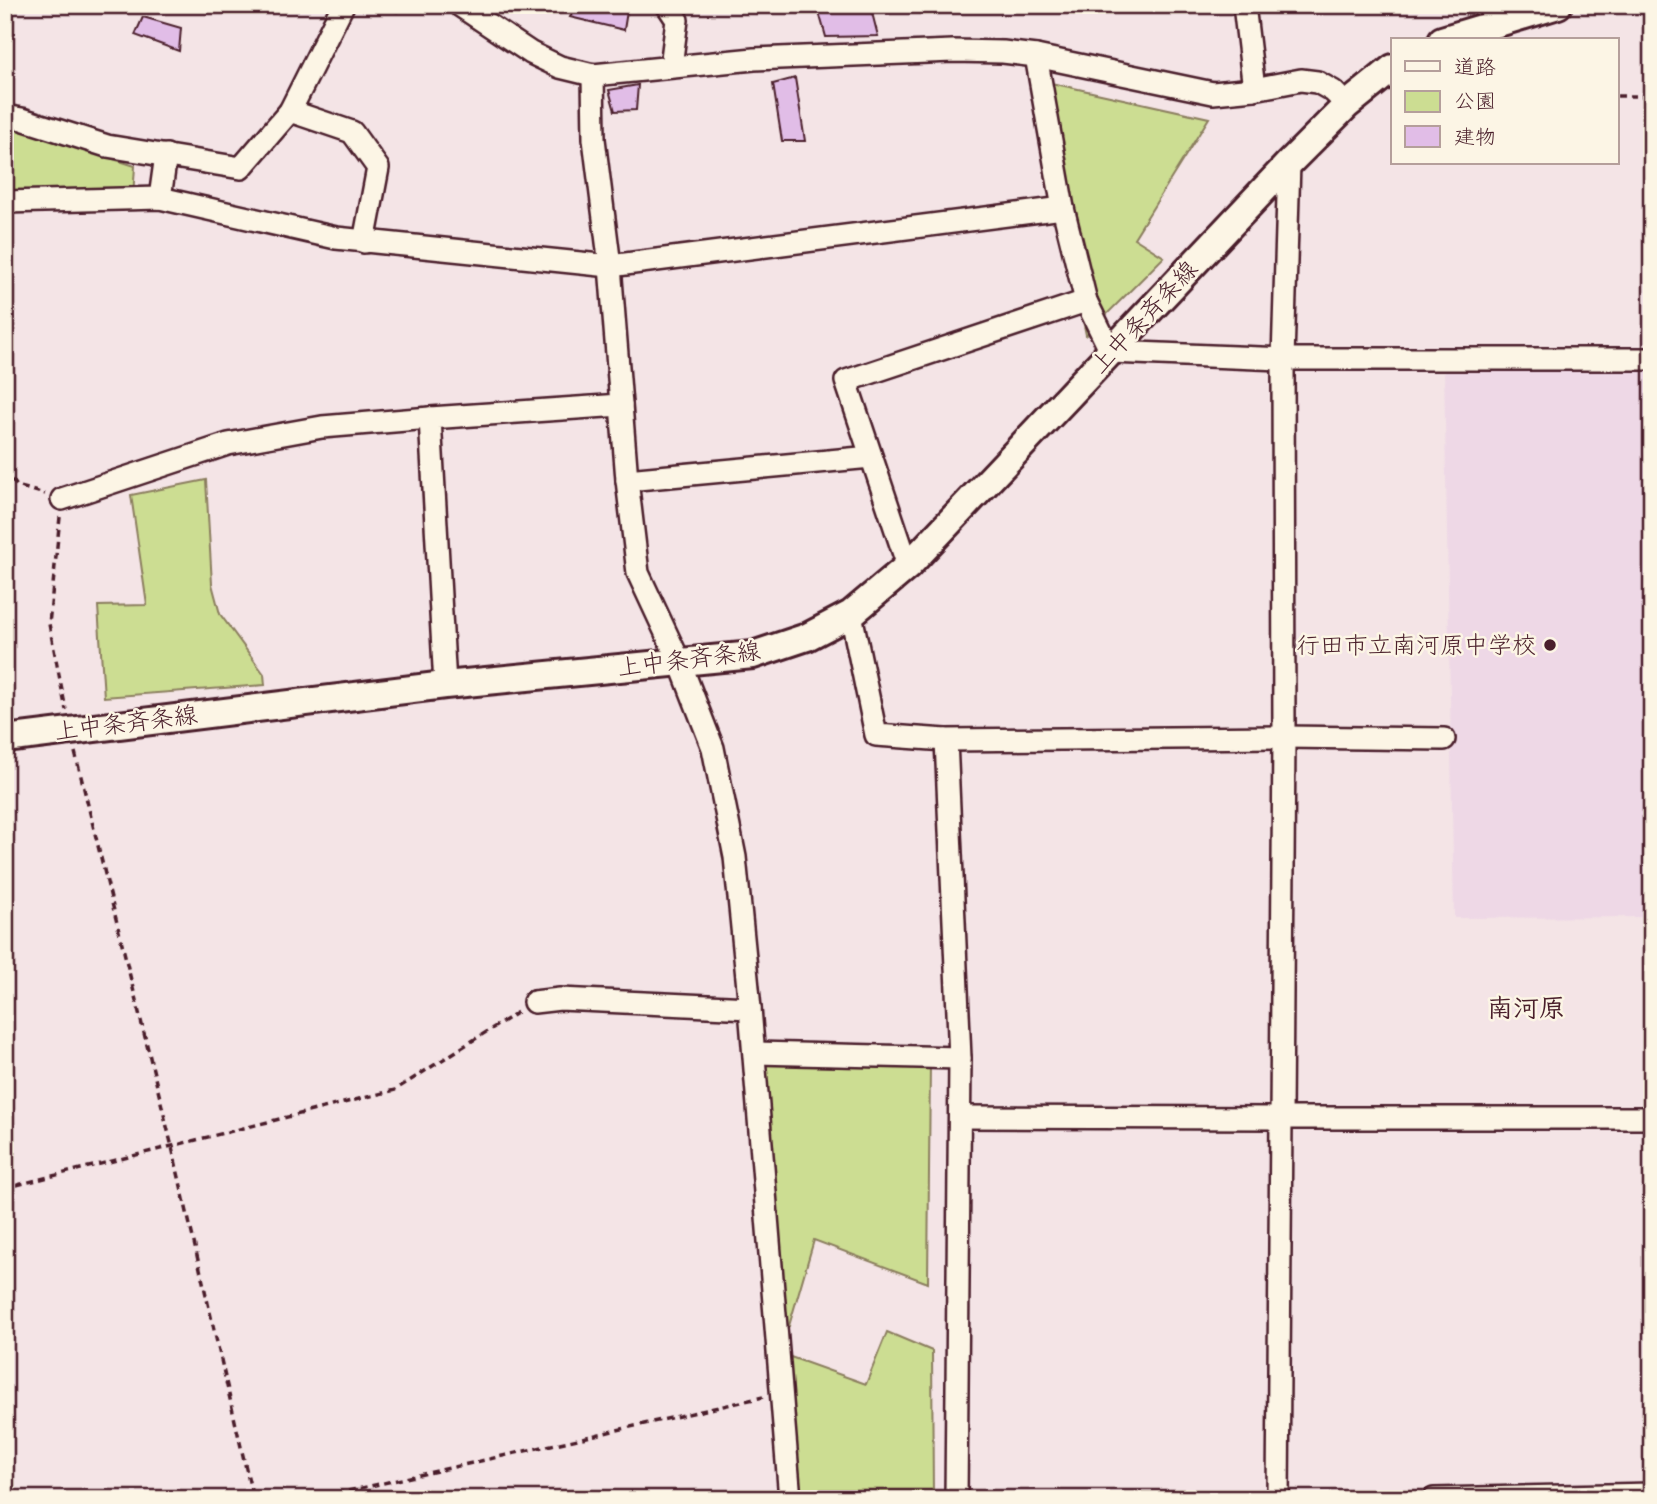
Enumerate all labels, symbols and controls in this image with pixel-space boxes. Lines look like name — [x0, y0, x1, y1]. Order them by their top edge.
legend — [1391, 38, 1618, 164]
text: 道路 — [1454, 53, 1496, 82]
text: 公園 — [1454, 87, 1496, 116]
text: 建物 — [1454, 123, 1496, 152]
street label: 上中条斉条線 — [1083, 253, 1206, 382]
place label: 行田市立南河原中学校 — [1296, 629, 1536, 663]
street label: 上中条斉条線 — [616, 634, 763, 686]
marker: 行田市立南河原中学校 — [1542, 637, 1558, 653]
street label: 上中条斉条線 — [53, 698, 200, 750]
district label: 南河原 — [1487, 991, 1565, 1027]

